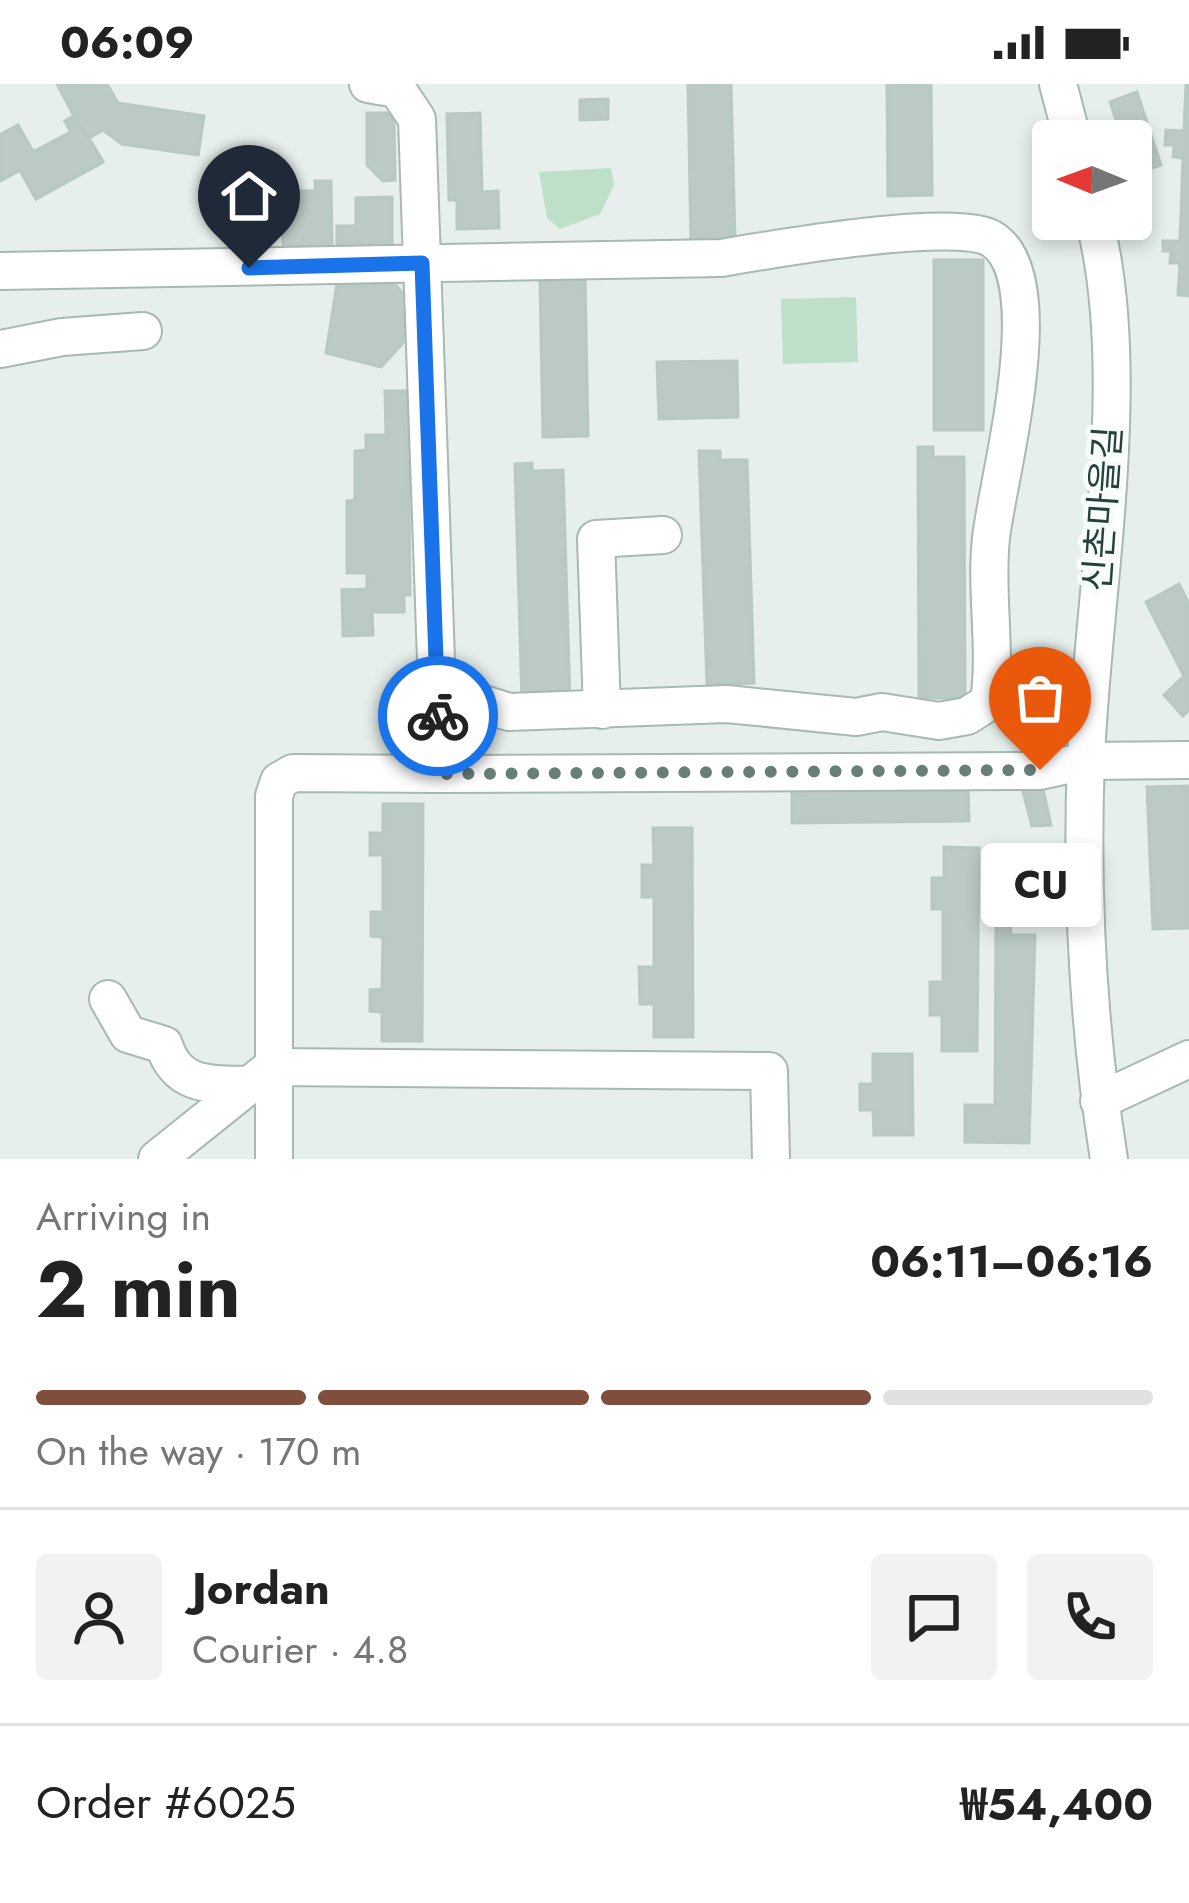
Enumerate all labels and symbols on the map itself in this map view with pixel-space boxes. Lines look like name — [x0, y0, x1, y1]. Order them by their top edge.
north arrow — [1032, 120, 1152, 240]
pin — [198, 145, 300, 268]
street label: 신촌마을길 — [1070, 425, 1134, 593]
pin — [989, 647, 1091, 770]
courier — [378, 656, 498, 776]
callout: CU — [980, 842, 1100, 926]

